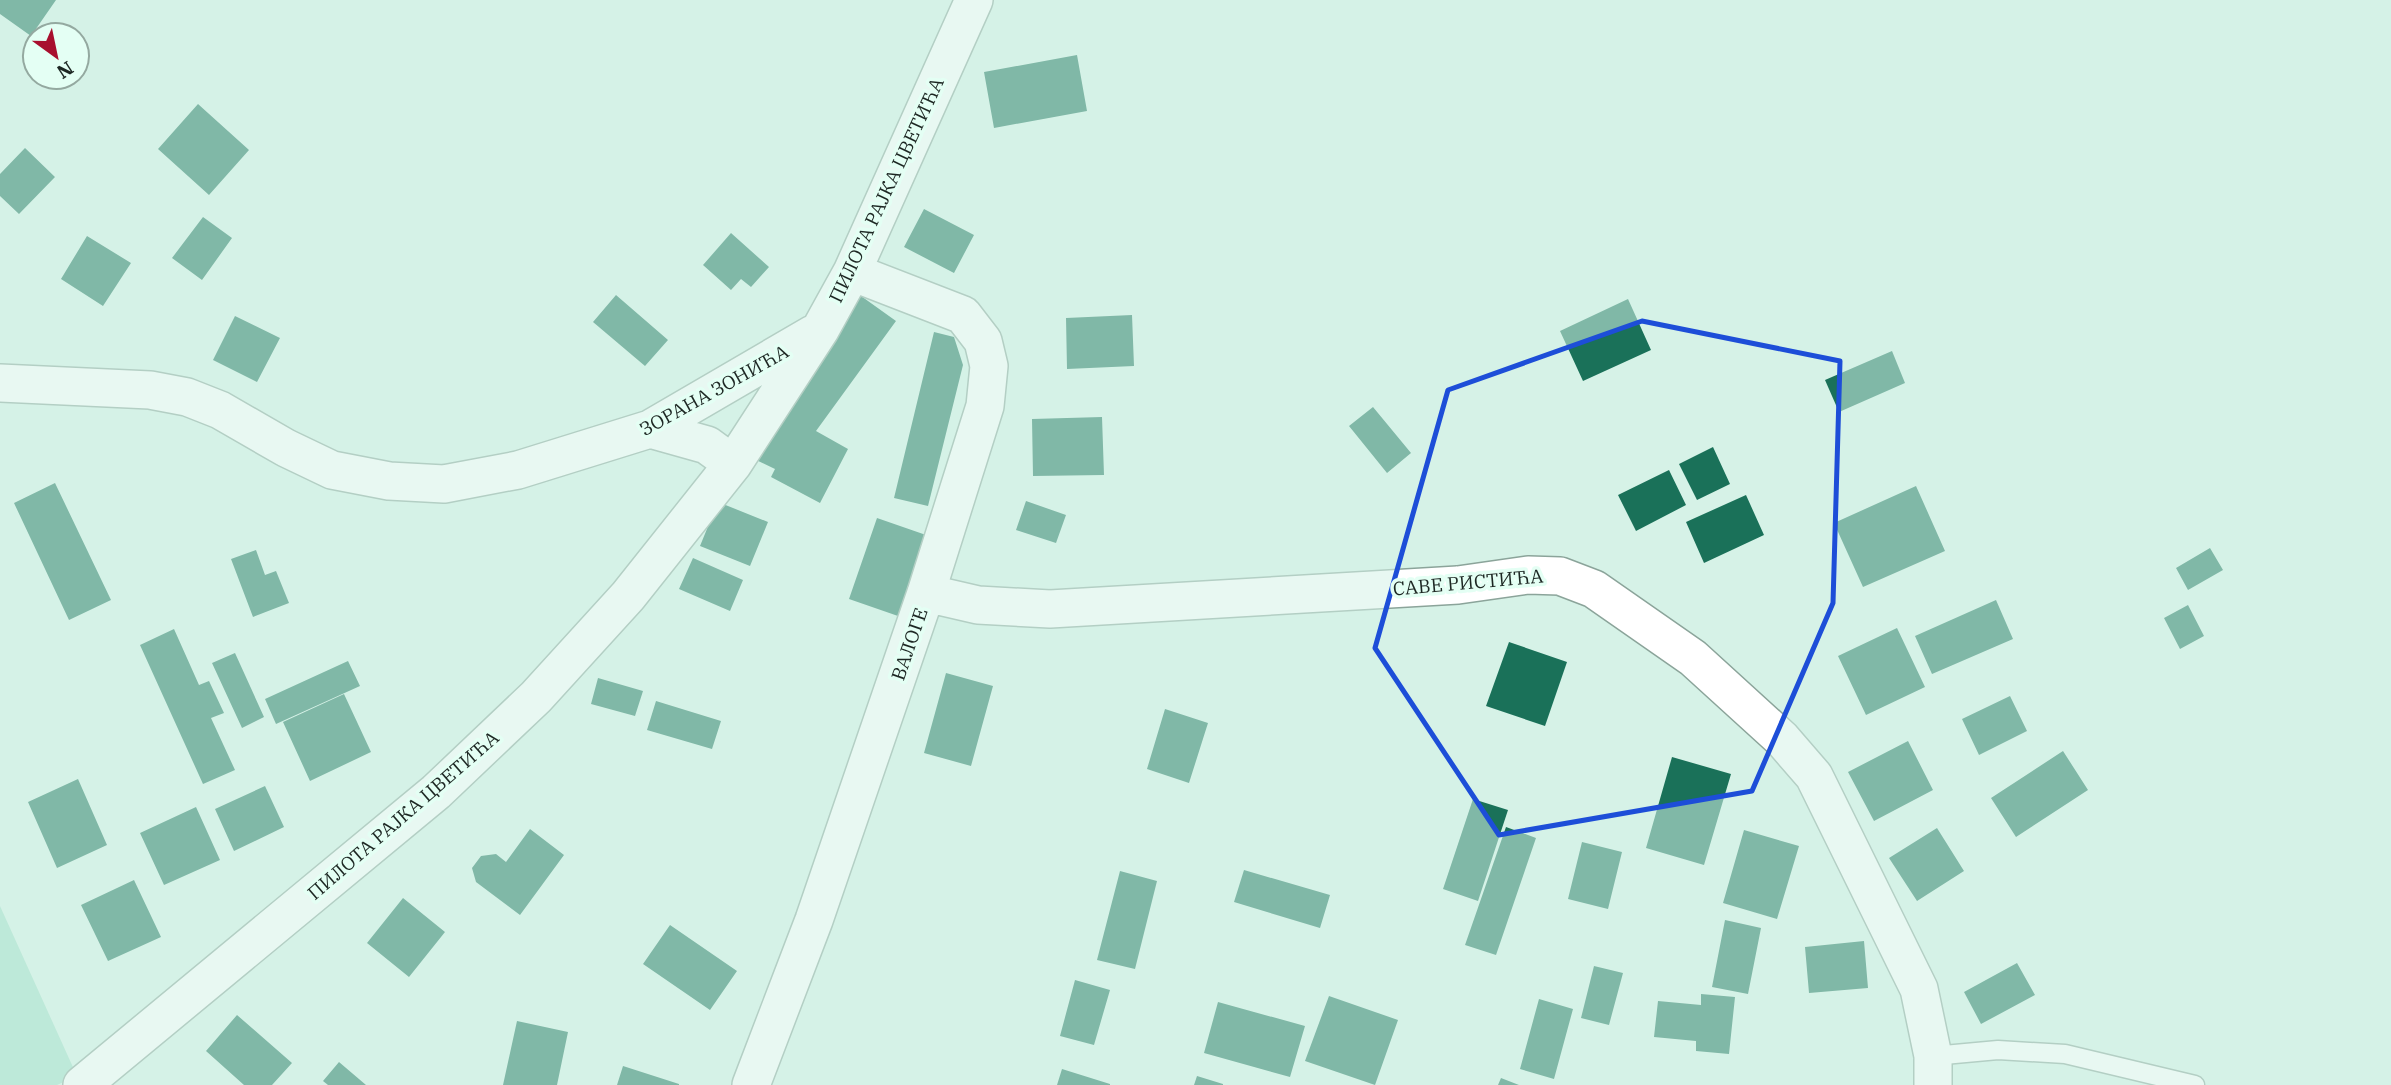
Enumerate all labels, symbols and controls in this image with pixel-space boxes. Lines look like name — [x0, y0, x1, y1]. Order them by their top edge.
north arrow — [21, 21, 91, 91]
text: N — [52, 56, 78, 84]
street label: ПИЛОТА РАЈКА ЦВЕТИЋА — [823, 74, 949, 306]
street label: ЗОРАНА ЗОНИЋА — [635, 339, 793, 441]
street label: САВЕ РИСТИЋА — [1392, 563, 1544, 601]
street label: ВАЛОГЕ — [885, 605, 933, 683]
street label: ПИЛОТА РАЈКА ЦВЕТИЋА — [302, 725, 504, 905]

